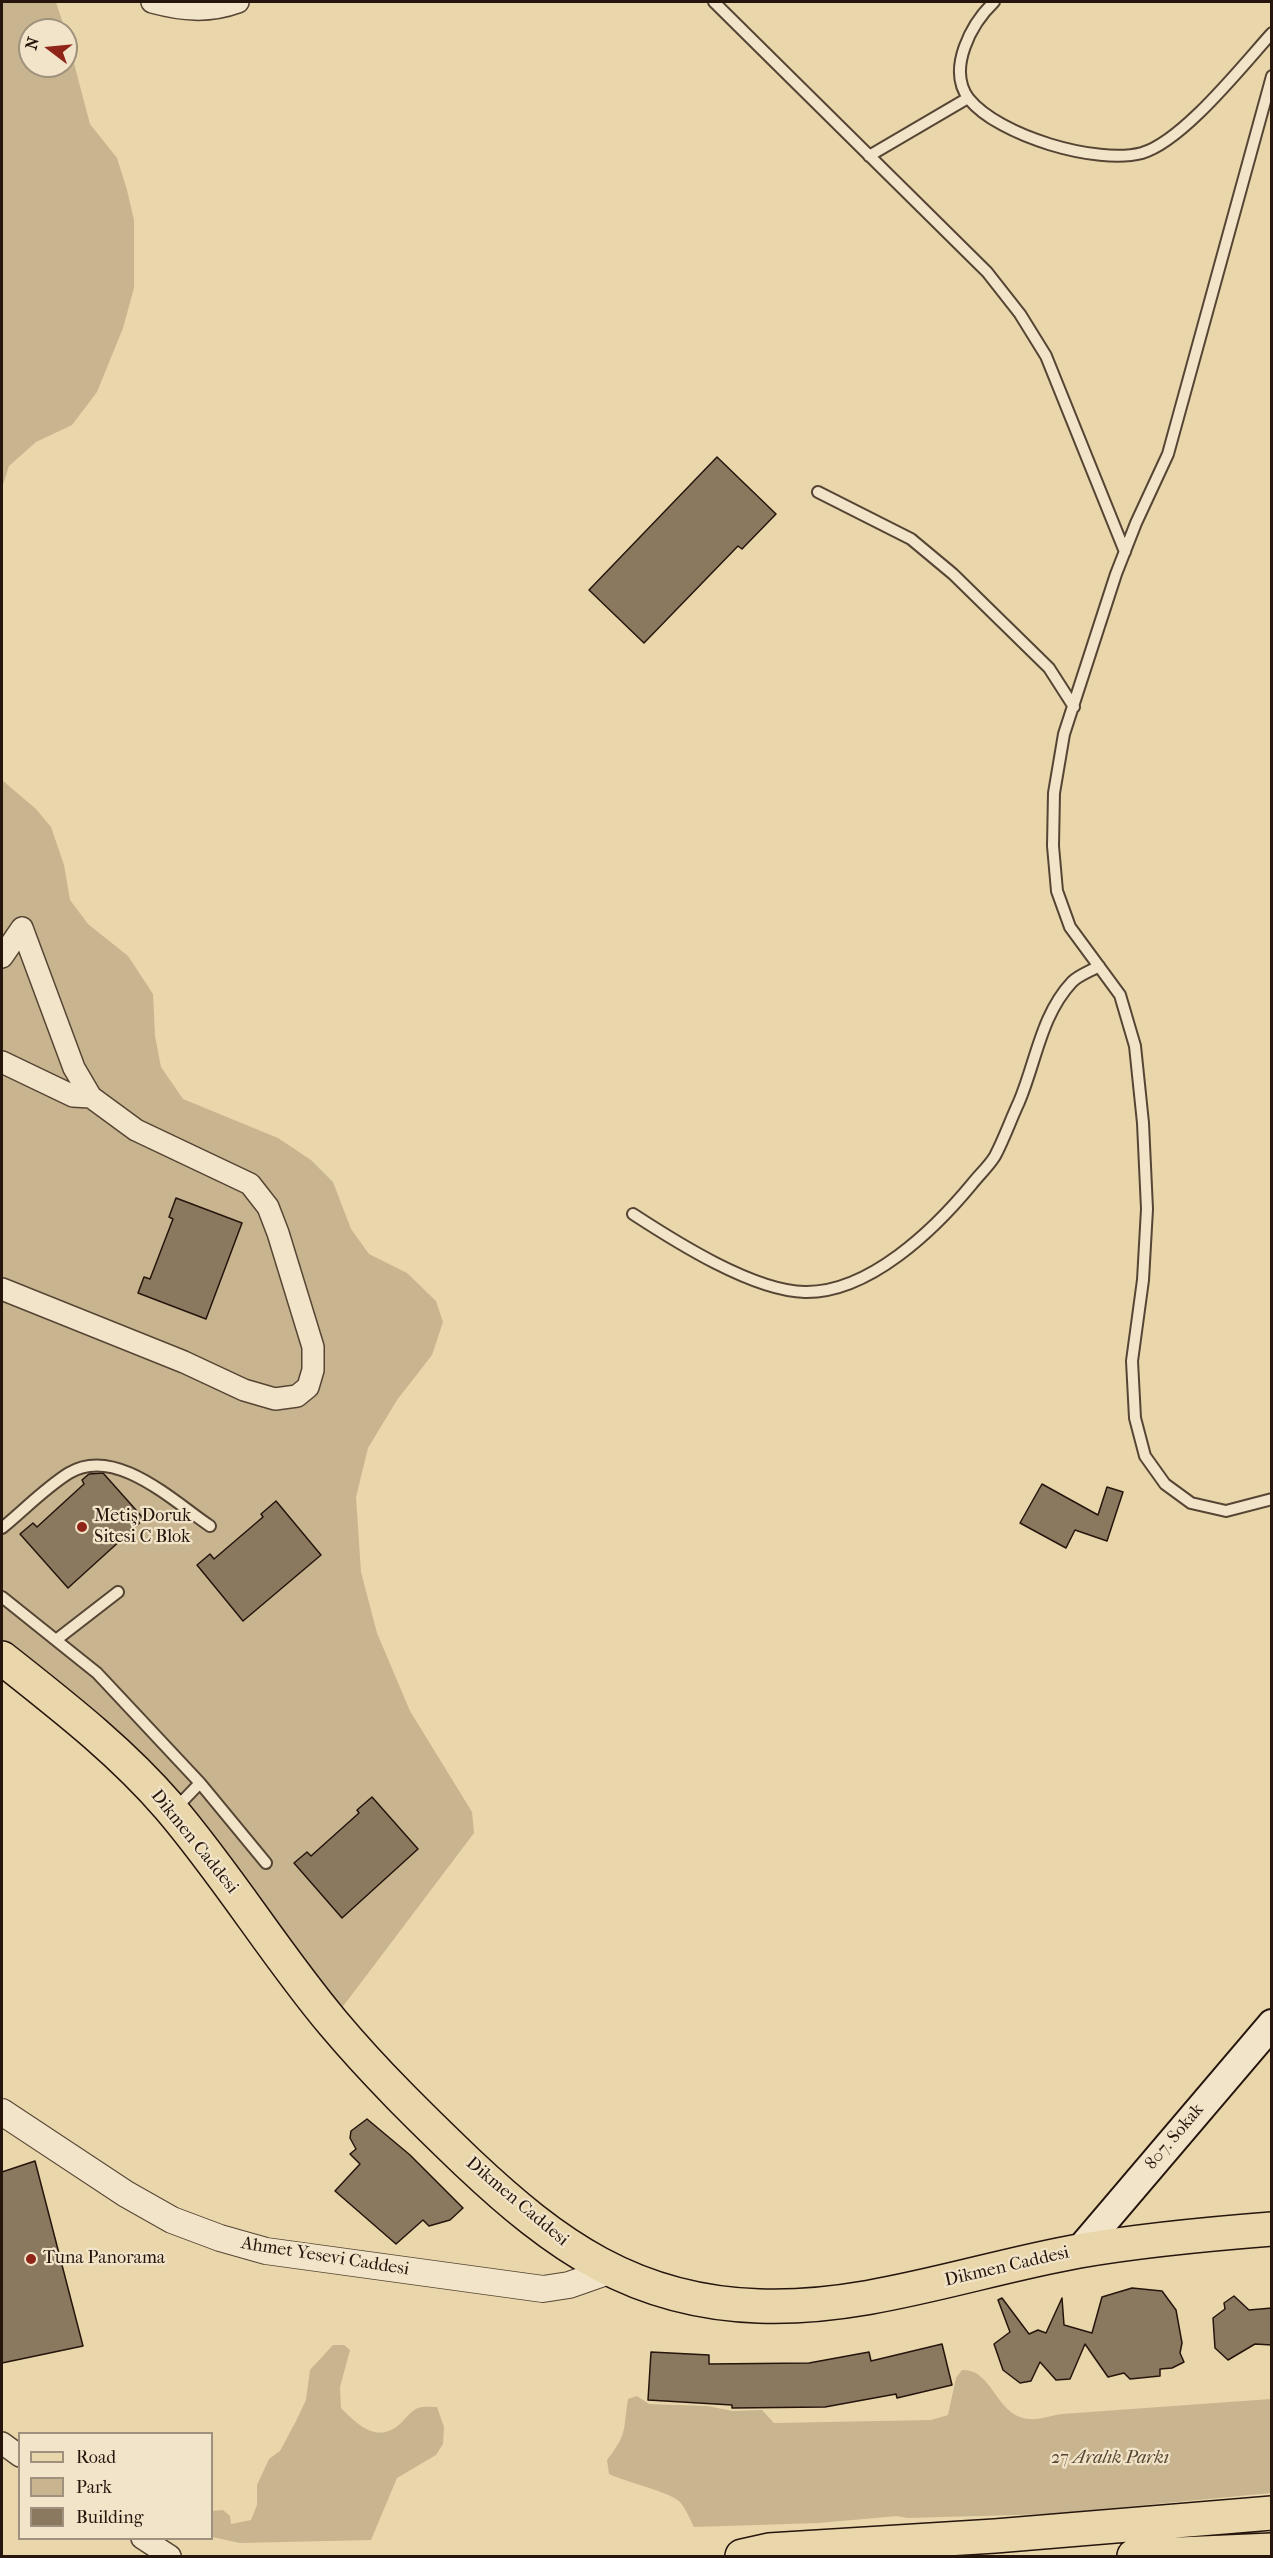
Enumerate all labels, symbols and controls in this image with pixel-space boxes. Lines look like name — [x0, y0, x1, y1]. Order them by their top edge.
north arrow — [18, 18, 78, 78]
text: N — [21, 35, 43, 52]
place label: Metiş Doruk Sitesi C Blok — [94, 1506, 191, 1549]
marker: Metiş Doruk Sitesi C Blok — [75, 1520, 89, 1534]
street label: Dikmen Caddesi — [146, 1786, 242, 1898]
street label: 807. Sokak — [1141, 2099, 1209, 2175]
street label: Dikmen Caddesi — [461, 2153, 573, 2251]
street label: Ahmet Yesevi Caddesi — [239, 2233, 411, 2281]
street label: Dikmen Caddesi — [943, 2242, 1071, 2292]
place label: Tuna Panorama — [43, 2248, 165, 2270]
marker: Tuna Panorama — [24, 2252, 38, 2266]
legend — [18, 2432, 213, 2540]
text: Road — [76, 2447, 116, 2468]
park label: 27 Aralık Parkı — [1051, 2448, 1169, 2470]
text: Park — [76, 2477, 112, 2498]
text: Building — [76, 2507, 143, 2528]

